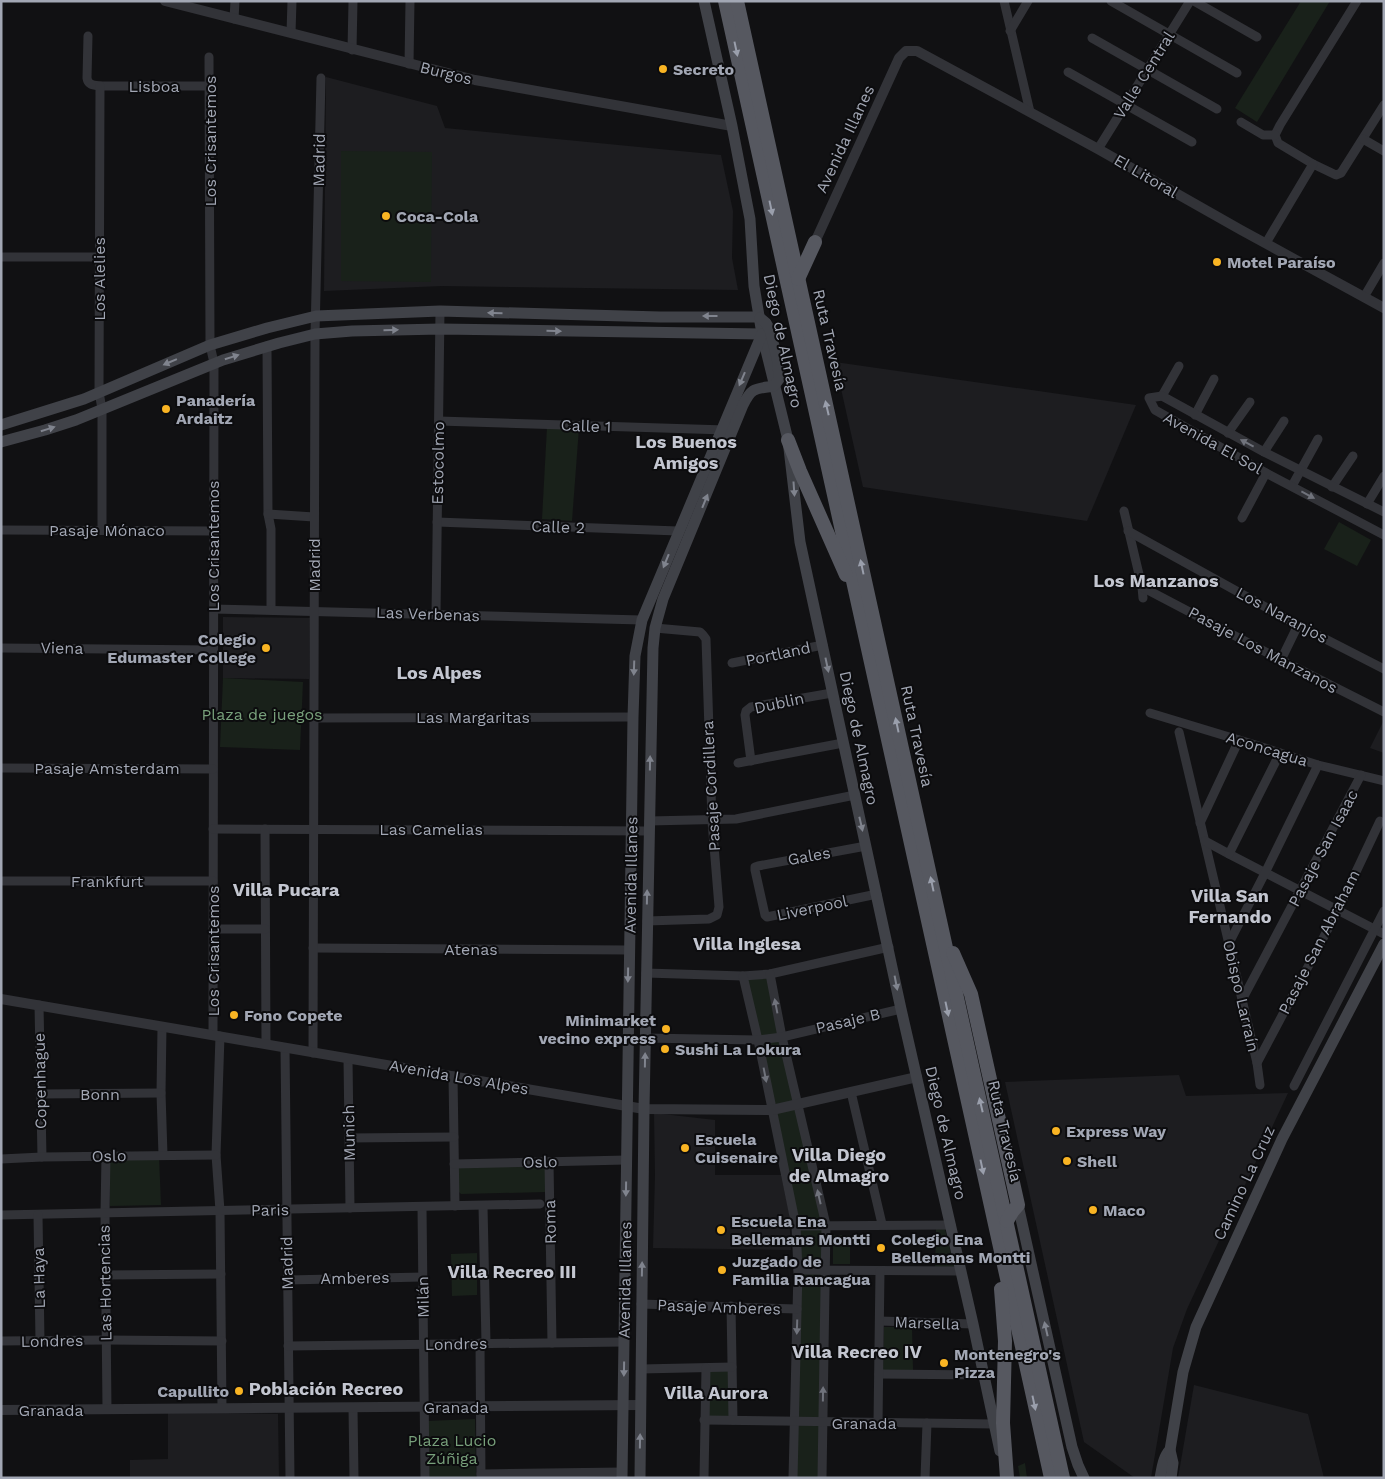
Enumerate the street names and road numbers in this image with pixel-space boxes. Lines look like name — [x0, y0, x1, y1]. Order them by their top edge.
street label: Valle Central — [1109, 28, 1179, 122]
street label: Burgos — [418, 57, 474, 89]
street label: Los Crisantemos — [201, 75, 220, 207]
street label: Lisboa — [129, 77, 179, 96]
street label: Avenida Illanes — [812, 82, 878, 196]
street label: Madrid — [309, 133, 329, 187]
street label: El Litoral — [1111, 150, 1181, 202]
street label: Los Alelies — [90, 237, 109, 321]
street label: Diego de Almagro — [759, 272, 807, 410]
street label: Ruta Travesía — [809, 287, 851, 393]
street label: Avenida El Sol — [1160, 408, 1266, 478]
street label: Calle 1 — [560, 416, 612, 436]
street label: Estocolmo — [428, 421, 448, 505]
street label: Los Crisantemos — [204, 480, 223, 612]
street label: Calle 2 — [531, 517, 585, 537]
street label: Pasaje Mónaco — [49, 521, 165, 540]
street label: Madrid — [305, 538, 324, 592]
street label: Los Naranjos — [1233, 583, 1331, 647]
street label: Las Verbenas — [376, 603, 480, 625]
street label: Pasaje Los Manzanos — [1185, 603, 1341, 697]
street label: Viena — [40, 638, 84, 658]
street label: Portland — [744, 638, 812, 670]
street label: Diego de Almagro — [835, 669, 883, 807]
street label: Ruta Travesía — [897, 683, 937, 789]
street label: Dublin — [752, 688, 806, 718]
street label: Las Margaritas — [416, 708, 530, 727]
street label: Pasaje Cordillera — [698, 720, 724, 852]
street label: Aconcagua — [1224, 728, 1310, 770]
street label: Pasaje Amsterdam — [34, 759, 180, 778]
street label: Pasaje San Isaac — [1284, 786, 1362, 910]
street label: Avenida Illanes — [620, 816, 642, 934]
street label: Las Camelias — [379, 820, 483, 839]
street label: Gales — [786, 843, 832, 869]
street label: Pasaje San Abraham — [1274, 867, 1364, 1017]
street label: Frankfurt — [71, 872, 143, 891]
street label: Los Crisantemos — [204, 885, 223, 1017]
street label: Liverpool — [775, 891, 849, 925]
street label: Obispo Larraín — [1219, 938, 1263, 1054]
street label: Atenas — [444, 940, 498, 959]
street label: Pasaje B — [814, 1004, 882, 1038]
street label: Copenhague — [30, 1033, 50, 1129]
street label: Avenida Los Alpes — [388, 1055, 530, 1099]
street label: Diego de Almagro — [921, 1064, 971, 1202]
street label: Ruta Travesía — [984, 1078, 1026, 1184]
street label: Bonn — [80, 1085, 120, 1104]
street label: Munich — [339, 1105, 359, 1161]
street label: Camino La Cruz — [1209, 1123, 1279, 1243]
street label: Oslo — [91, 1146, 127, 1166]
street label: Oslo — [522, 1152, 558, 1172]
street label: Paris — [251, 1200, 289, 1220]
street label: Roma — [540, 1200, 560, 1244]
street label: Avenida Illanes — [614, 1221, 636, 1339]
street label: Las Hortencias — [94, 1225, 116, 1341]
street label: Madrid — [277, 1236, 297, 1290]
street label: La Haya — [29, 1247, 49, 1309]
street label: Amberes — [320, 1268, 390, 1288]
street label: Milán — [413, 1276, 433, 1318]
street label: Pasaje Amberes — [657, 1295, 781, 1319]
street label: Marsella — [894, 1312, 960, 1334]
street label: Londres — [20, 1331, 84, 1351]
street label: Londres — [424, 1334, 488, 1354]
street label: Granada — [424, 1398, 489, 1417]
street label: Granada — [19, 1401, 84, 1420]
street label: Granada — [832, 1414, 897, 1433]

